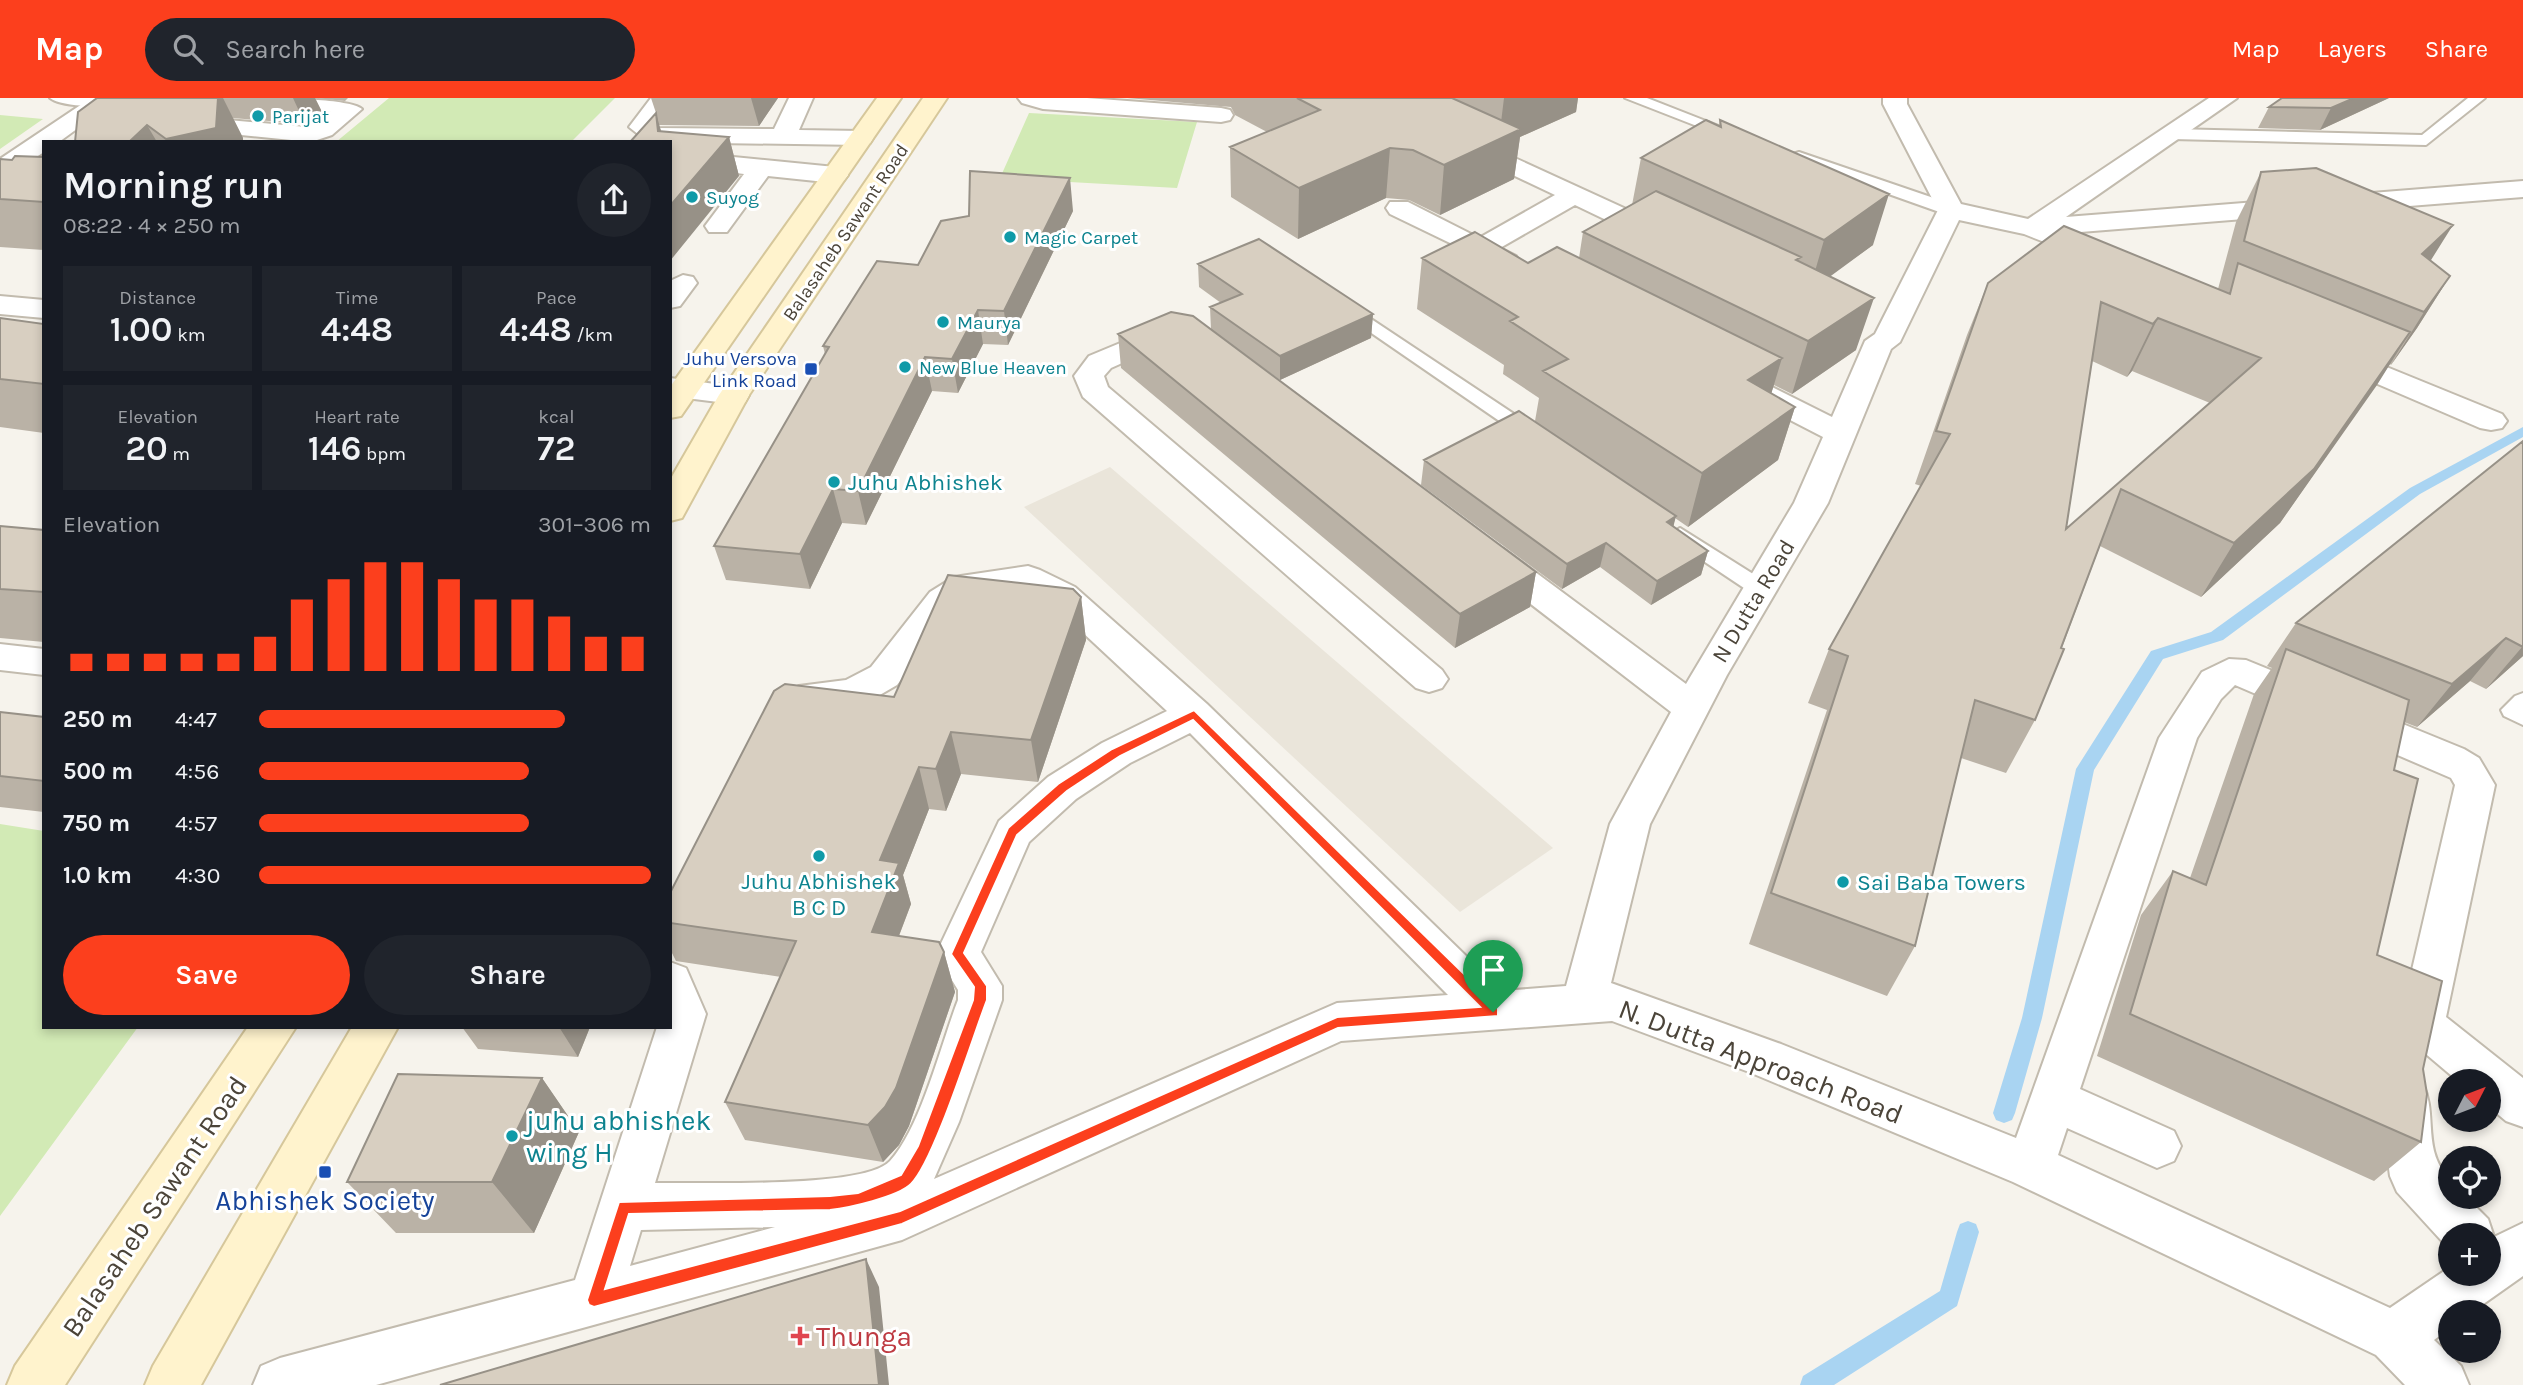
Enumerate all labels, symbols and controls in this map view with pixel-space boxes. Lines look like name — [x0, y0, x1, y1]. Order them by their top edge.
search box — [145, 18, 635, 81]
text: Map — [35, 30, 103, 68]
icon: search — [169, 30, 207, 68]
text: Search here — [225, 34, 365, 65]
text: Map — [2232, 35, 2280, 63]
text: Layers — [2318, 35, 2387, 63]
text: Share — [2425, 35, 2488, 63]
place label: Parijat — [272, 106, 329, 128]
marker: Parijat — [250, 108, 266, 124]
street label: Balasaheb Sawant Road — [778, 140, 913, 325]
text: Morning run — [63, 163, 284, 208]
button: share — [577, 163, 651, 237]
place label: Suyog — [706, 187, 759, 209]
marker: Suyog — [684, 189, 700, 205]
text: 08:22 · 4 × 250 m — [63, 212, 241, 239]
place label: Magic Carpet — [1024, 227, 1138, 249]
marker: Magic Carpet — [1002, 229, 1018, 245]
text: Distance — [119, 287, 196, 309]
text: Time — [336, 287, 378, 309]
text: Pace — [536, 287, 577, 309]
text: 1.00 — [110, 309, 173, 350]
text: 4:48 — [321, 309, 393, 350]
text: 4:48 — [500, 309, 572, 350]
place label: Maurya — [957, 312, 1021, 334]
marker: Maurya — [935, 314, 951, 330]
text: km — [173, 324, 206, 346]
text: /km — [572, 324, 613, 346]
place label: Juhu Versova Link Road — [683, 348, 797, 392]
place label: New Blue Heaven — [919, 357, 1067, 379]
marker: New Blue Heaven — [897, 359, 913, 375]
marker: Juhu Versova Link Road — [803, 361, 819, 377]
text: Elevation — [117, 406, 198, 428]
text: Heart rate — [314, 406, 400, 428]
text: kcal — [538, 406, 574, 428]
text: 20 — [125, 428, 168, 469]
text: 146 — [308, 428, 361, 469]
text: 72 — [537, 428, 575, 469]
text: m — [168, 443, 190, 465]
text: bpm — [361, 443, 406, 465]
place label: Juhu Abhishek — [848, 469, 1003, 496]
marker: Juhu Abhishek — [826, 474, 842, 490]
text: Elevation — [63, 511, 160, 538]
text: 301–306 m — [538, 511, 651, 538]
street label: N Dutta Road — [1706, 535, 1801, 668]
text: 250 m — [63, 706, 133, 733]
text: 4:47 — [175, 706, 217, 733]
text: 500 m — [63, 758, 133, 785]
text: 4:56 — [175, 758, 219, 785]
text: 750 m — [63, 810, 130, 837]
text: 4:57 — [175, 810, 217, 837]
marker: Juhu Abhishek B C D — [811, 848, 827, 864]
text: 1.0 km — [63, 862, 132, 889]
text: 4:30 — [175, 862, 220, 889]
place label: Juhu Abhishek B C D — [742, 868, 896, 921]
place label: Sai Baba Towers — [1857, 869, 2026, 896]
marker: Sai Baba Towers — [1835, 874, 1851, 890]
button: Save — [63, 935, 350, 1015]
button: Share — [364, 935, 651, 1015]
pin — [1463, 940, 1523, 1012]
icon: arrive — [1474, 951, 1512, 989]
street label: N. Dutta Approach Road — [1614, 992, 1907, 1131]
north arrow — [2438, 1069, 2501, 1132]
map controls — [2438, 1069, 2501, 1363]
street label: Balasaheb Sawant Road — [55, 1070, 254, 1343]
place label: juhu abhishek wing H — [523, 1104, 711, 1169]
marker: juhu abhishek wing H — [504, 1128, 520, 1144]
button: locate — [2438, 1146, 2501, 1209]
marker: Abhishek Society — [317, 1164, 333, 1180]
place label: Abhishek Society — [215, 1184, 435, 1217]
button: + — [2438, 1223, 2501, 1286]
button: − — [2438, 1300, 2501, 1363]
place label: Thunga — [816, 1320, 912, 1353]
marker: Thunga — [790, 1326, 810, 1346]

